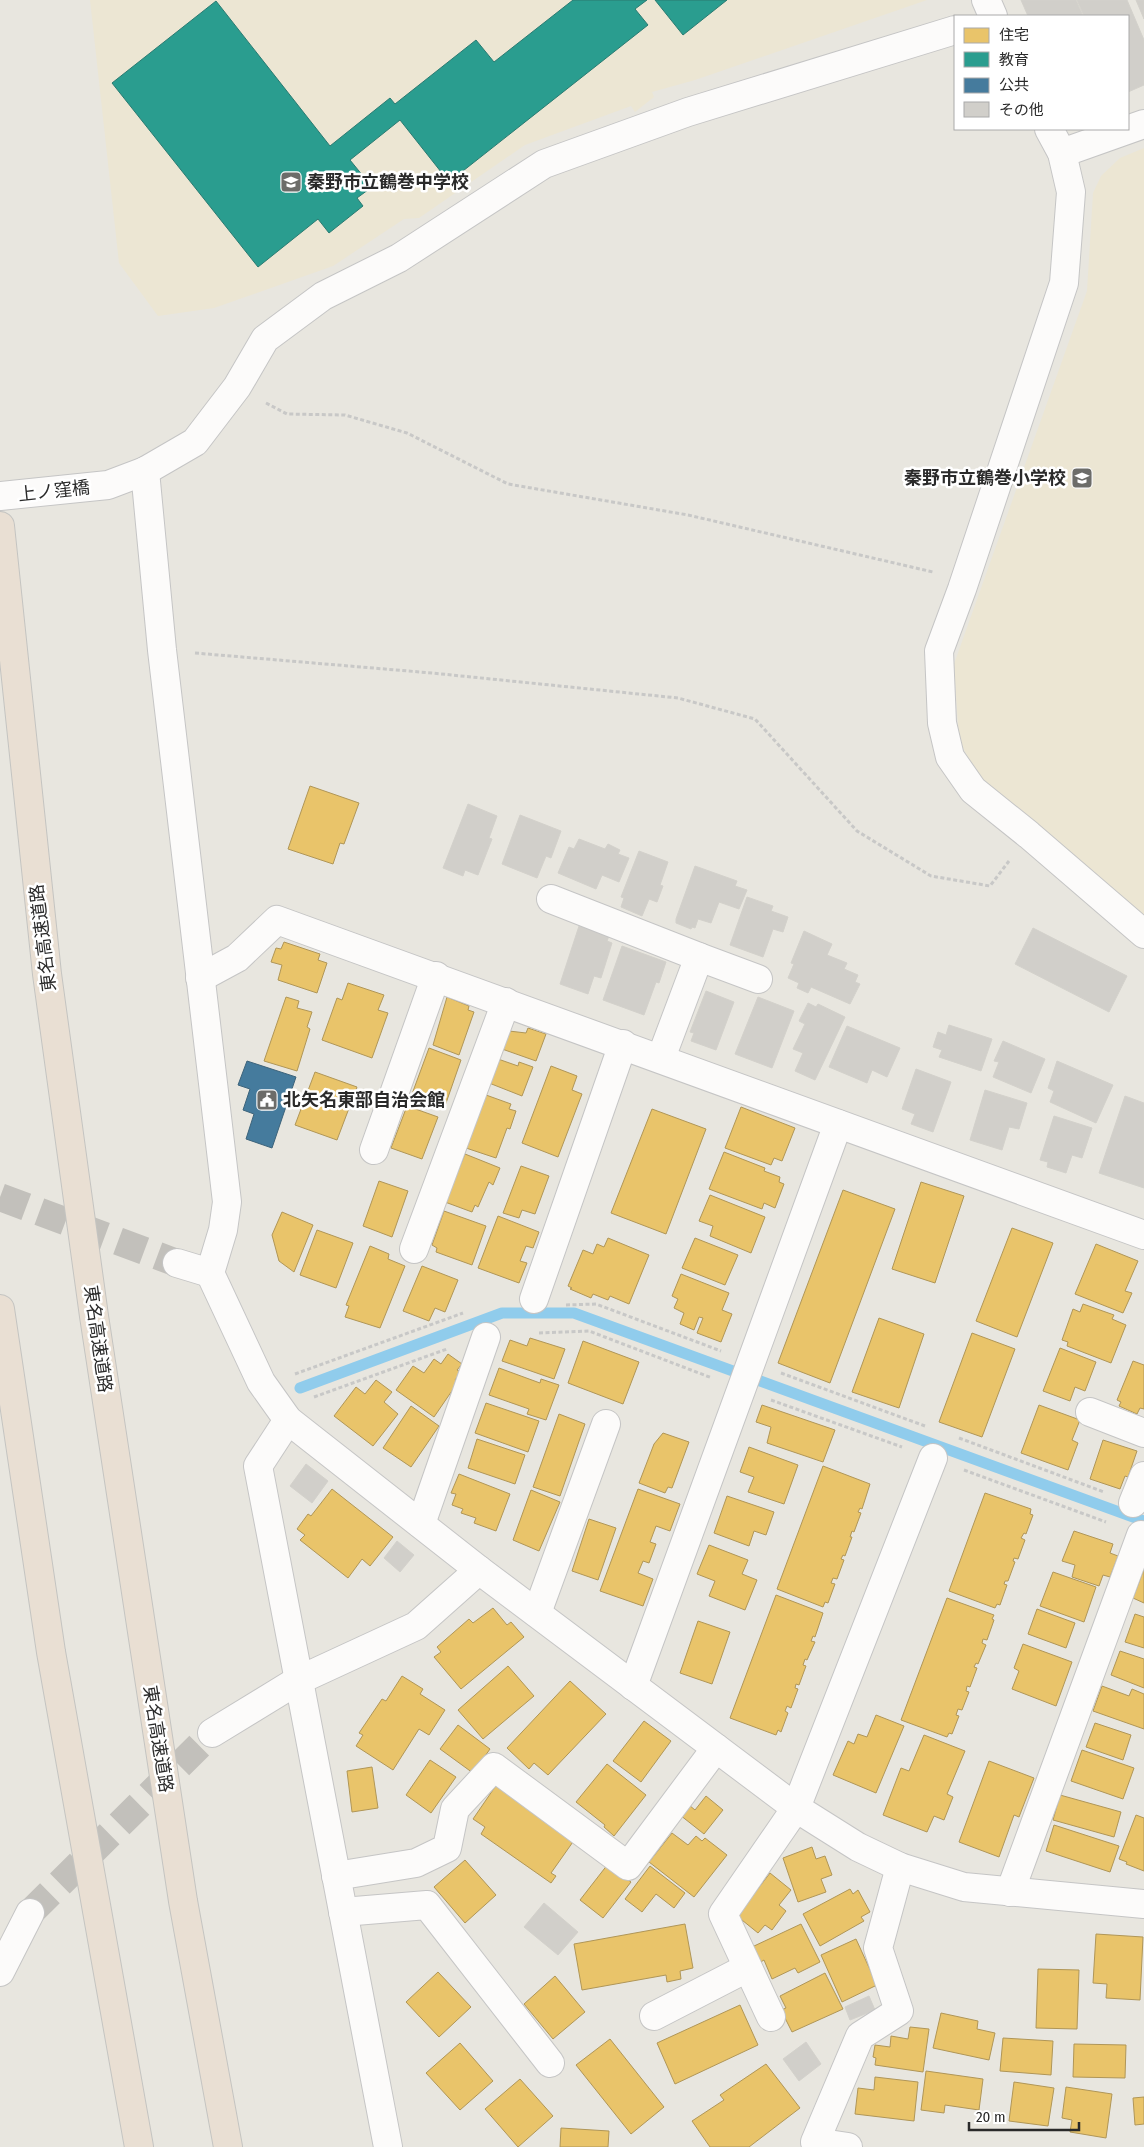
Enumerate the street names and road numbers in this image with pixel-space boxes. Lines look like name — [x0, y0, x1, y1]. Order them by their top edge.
street label: 上ノ窪橋 — [17, 476, 91, 506]
street label: 東名高速道路 — [26, 883, 60, 993]
street label: 東名高速道路 — [80, 1284, 116, 1394]
street label: 東名高速道路 — [139, 1684, 177, 1794]

